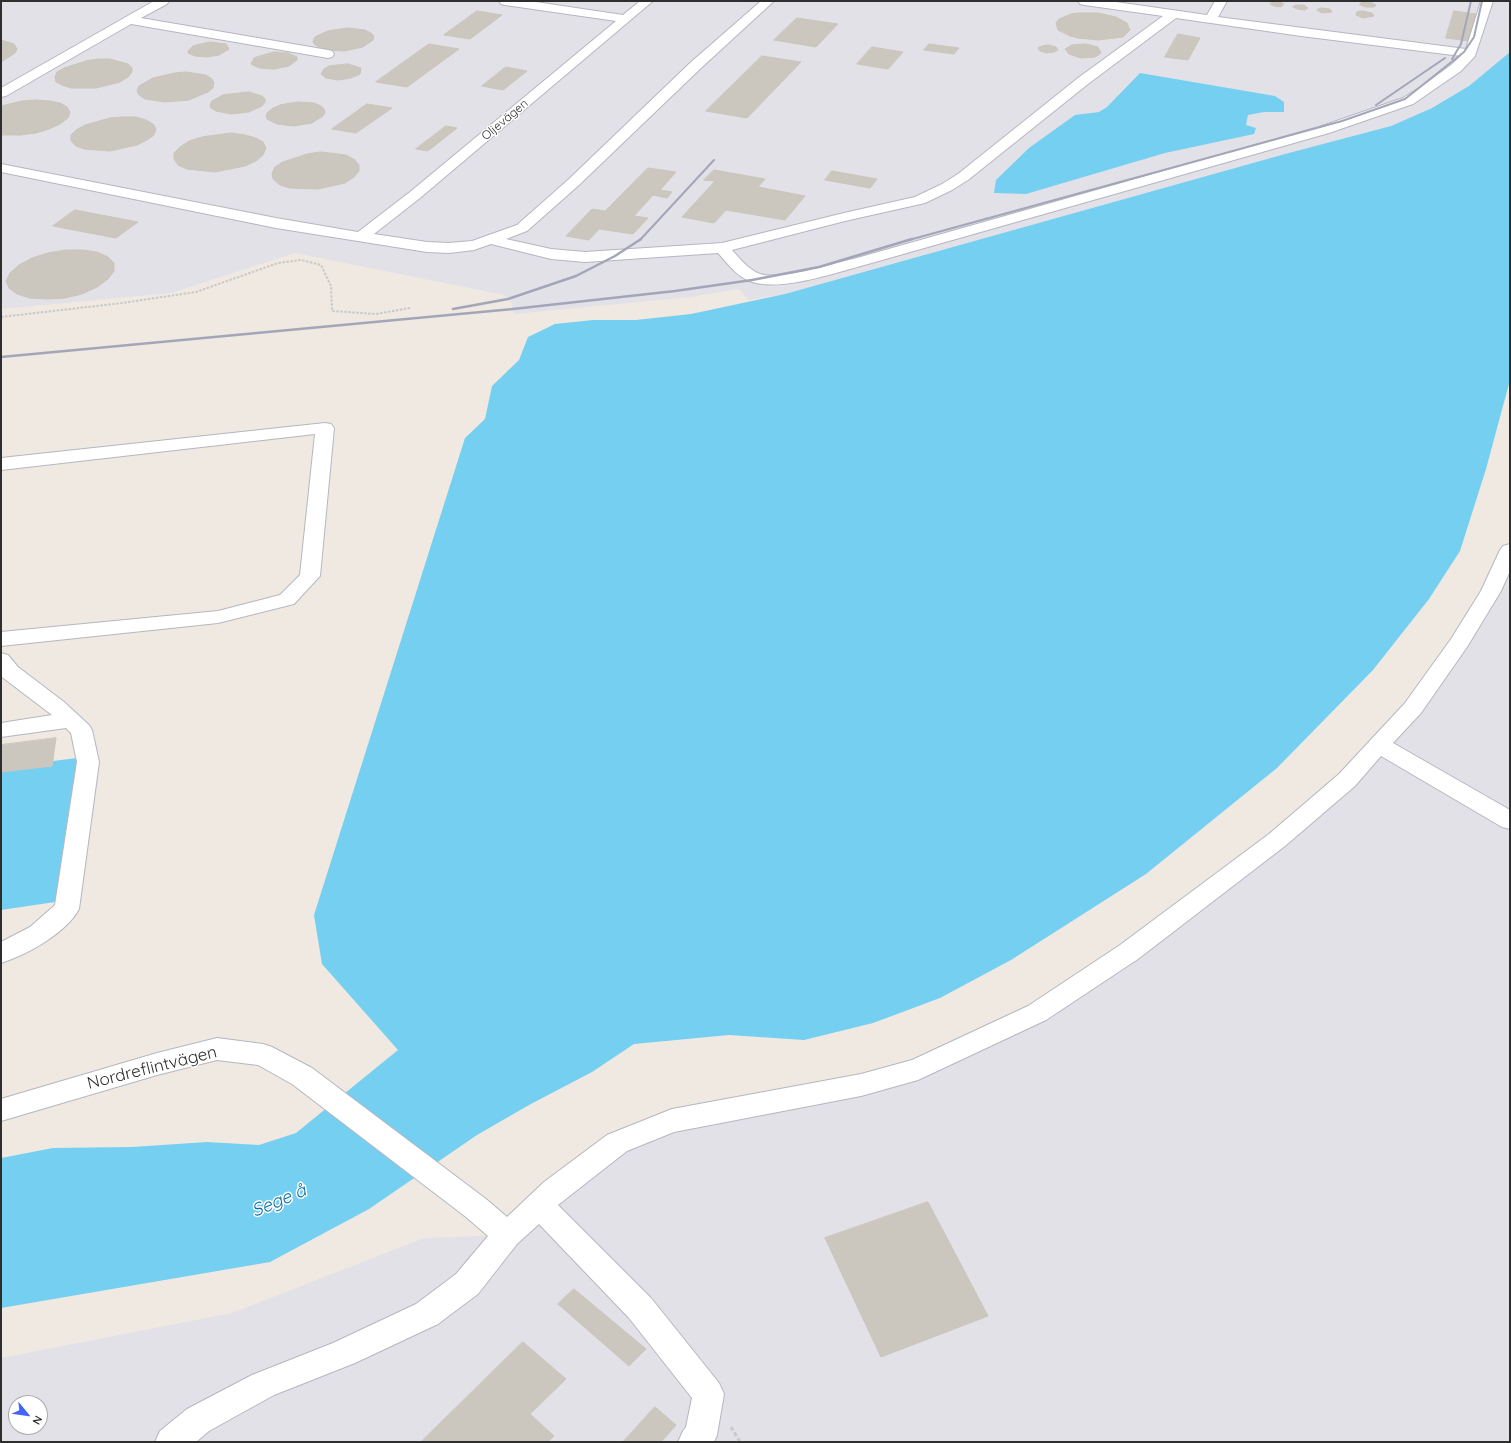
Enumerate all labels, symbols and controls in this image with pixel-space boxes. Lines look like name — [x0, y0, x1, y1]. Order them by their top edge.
street label: Oljevägen — [479, 96, 531, 144]
street label: Nordreflintvägen — [85, 1042, 219, 1094]
water label: Sege å — [249, 1180, 309, 1222]
north arrow — [8, 1395, 48, 1435]
text: N — [30, 1413, 46, 1427]

